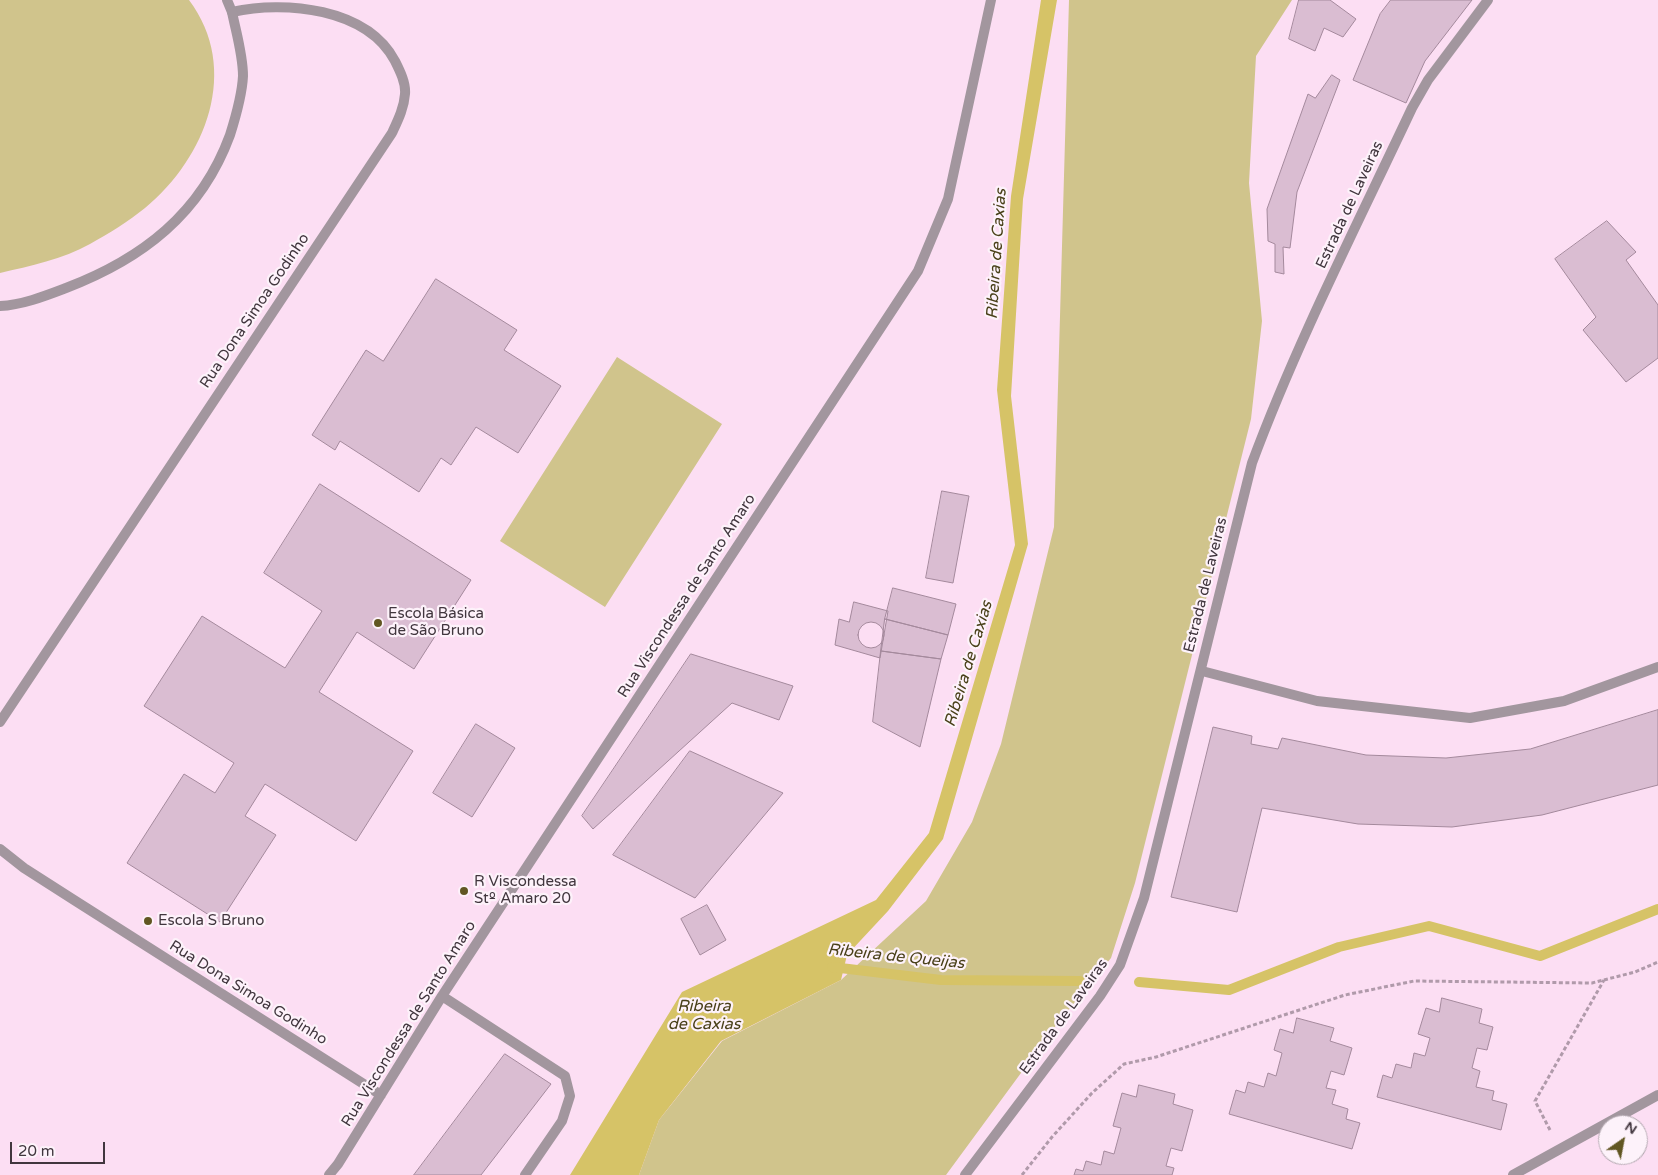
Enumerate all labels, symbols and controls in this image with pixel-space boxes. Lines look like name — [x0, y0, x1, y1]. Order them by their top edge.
street label: Estrada de Laveiras — [1313, 138, 1387, 272]
water label: Ribeira de Caxias — [983, 188, 1011, 320]
street label: Rua Dona Simoa Godinho — [196, 230, 314, 392]
street label: Rua Viscondessa de Santo Amaro — [614, 491, 760, 701]
street label: Estrada de Laveiras — [1181, 516, 1231, 654]
water label: Ribeira de Caxias — [941, 599, 997, 729]
place label: Escola Básica de São Bruno — [388, 605, 484, 640]
marker: Escola Básica de São Bruno — [372, 617, 384, 629]
place label: R Viscondessa Stº Amaro 20 — [474, 873, 577, 908]
marker: R Viscondessa Stº Amaro 20 — [458, 885, 470, 897]
place label: Escola S Bruno — [158, 912, 264, 930]
marker: Escola S Bruno — [142, 915, 154, 927]
street label: Rua Viscondessa de Santo Amaro — [338, 918, 480, 1130]
street label: Rua Dona Simoa Godinho — [166, 937, 330, 1049]
water label: Ribeira de Queijas — [827, 940, 965, 974]
street label: Estrada de Laveiras — [1016, 956, 1112, 1078]
water label: Ribeira de Caxias — [668, 997, 740, 1035]
north arrow — [1598, 1115, 1648, 1165]
text: N — [1622, 1118, 1640, 1138]
scale bar — [12, 1132, 108, 1164]
text: 20 m — [18, 1142, 55, 1160]

